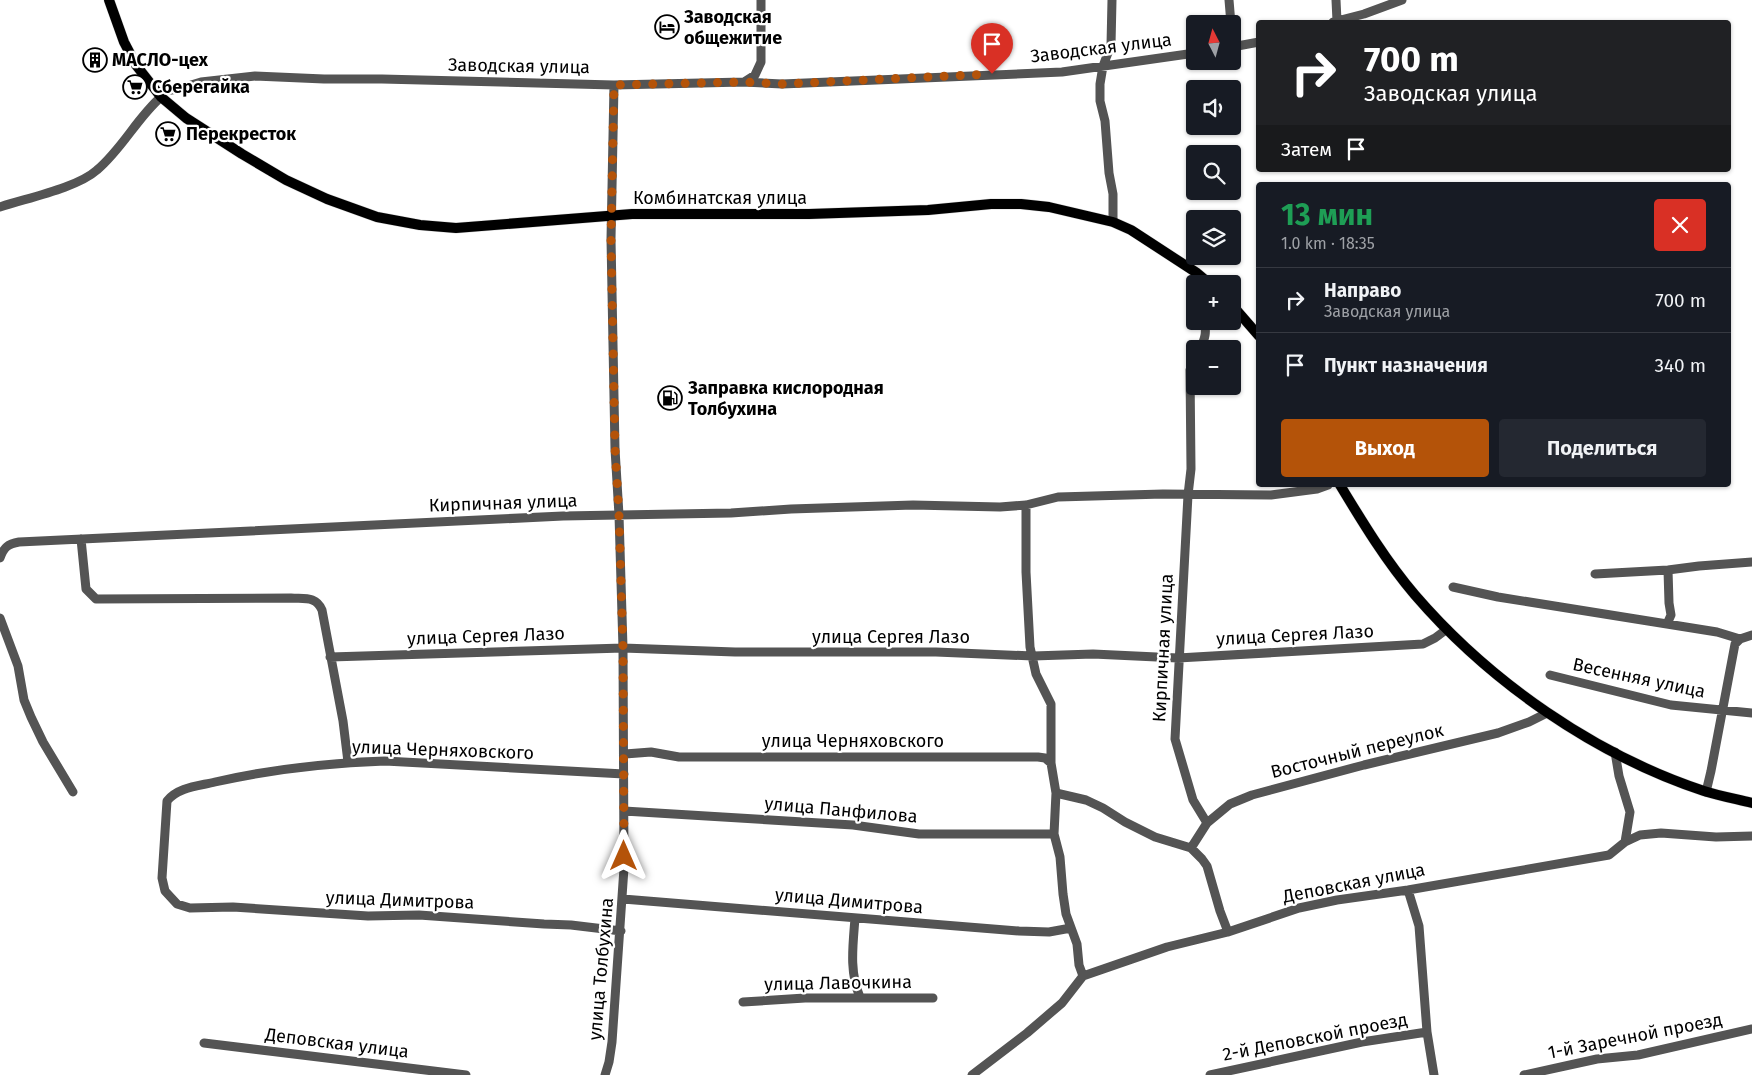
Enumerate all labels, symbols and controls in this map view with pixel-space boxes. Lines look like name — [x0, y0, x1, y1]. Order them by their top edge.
place label: Заводская общежитие — [683, 6, 782, 49]
hotel icon: Заводская общежитие — [654, 14, 680, 40]
north arrow — [1186, 15, 1241, 70]
map controls — [1186, 15, 1241, 395]
pin — [971, 23, 1013, 74]
street label: Заводская улица — [1029, 28, 1173, 68]
icon: arrive — [978, 30, 1006, 58]
text: 700 m — [1364, 38, 1459, 80]
icon: right — [1281, 40, 1346, 105]
building icon: МАСЛО-цех — [82, 47, 108, 73]
place label: МАСЛО-цех — [112, 49, 209, 71]
street label: Заводская улица — [448, 54, 590, 78]
supermarket icon: Сберегайка — [122, 74, 148, 100]
place label: Сберегайка — [152, 76, 250, 98]
button: sound — [1186, 80, 1241, 135]
text: Заводская улица — [1364, 80, 1537, 107]
supermarket icon: Перекресток — [155, 121, 181, 147]
place label: Перекресток — [186, 123, 296, 145]
icon: arrive — [1342, 135, 1370, 163]
text: Затем — [1281, 138, 1332, 161]
button: search — [1186, 145, 1241, 200]
street label: Комбинатская улица — [633, 187, 807, 209]
text: 13 мин — [1281, 197, 1373, 233]
button: close — [1654, 199, 1706, 251]
button: layers — [1186, 210, 1241, 265]
text: 1.0 km · 18:35 — [1281, 234, 1375, 253]
button: + — [1186, 275, 1241, 330]
text: Направо — [1324, 279, 1401, 302]
icon: right — [1281, 286, 1309, 314]
text: 700 m — [1655, 289, 1706, 312]
text: Заводская улица — [1324, 302, 1450, 321]
button: − — [1186, 340, 1241, 395]
icon: arrive — [1281, 351, 1309, 379]
text: Пункт назначения — [1324, 354, 1488, 377]
text: 340 m — [1655, 354, 1706, 377]
place label: Заправка кислородная Толбухина — [687, 377, 884, 420]
fuel station icon: Заправка кислородная Толбухина — [657, 385, 683, 411]
button: Выход — [1281, 419, 1489, 477]
button: Поделиться — [1499, 419, 1706, 477]
street label: Кирпичная улица — [428, 489, 578, 517]
street label: Кирпичная улица — [1148, 573, 1178, 723]
street label: улица Сергея Лазо — [1216, 620, 1374, 650]
street label: улица Сергея Лазо — [407, 622, 565, 650]
street label: улица Сергея Лазо — [812, 626, 970, 648]
street label: Весенняя улица — [1571, 653, 1707, 703]
street label: Восточный переулок — [1268, 719, 1446, 783]
street label: улица Черняховского — [762, 730, 944, 752]
street label: улица Черняховского — [352, 736, 534, 764]
street label: улица Панфилова — [763, 792, 919, 828]
position arrow — [597, 829, 649, 881]
street label: Деповская улица — [1280, 858, 1427, 908]
street label: улица Димитрова — [774, 884, 924, 918]
street label: улица Димитрова — [325, 886, 475, 914]
street label: улица Толбухина — [584, 897, 618, 1041]
street label: улица Лавочкина — [764, 971, 912, 995]
street label: 2-й Деповской проезд — [1221, 1008, 1409, 1066]
street label: 1-й Заречной проезд — [1546, 1008, 1724, 1064]
street label: Деповская улица — [263, 1023, 410, 1063]

